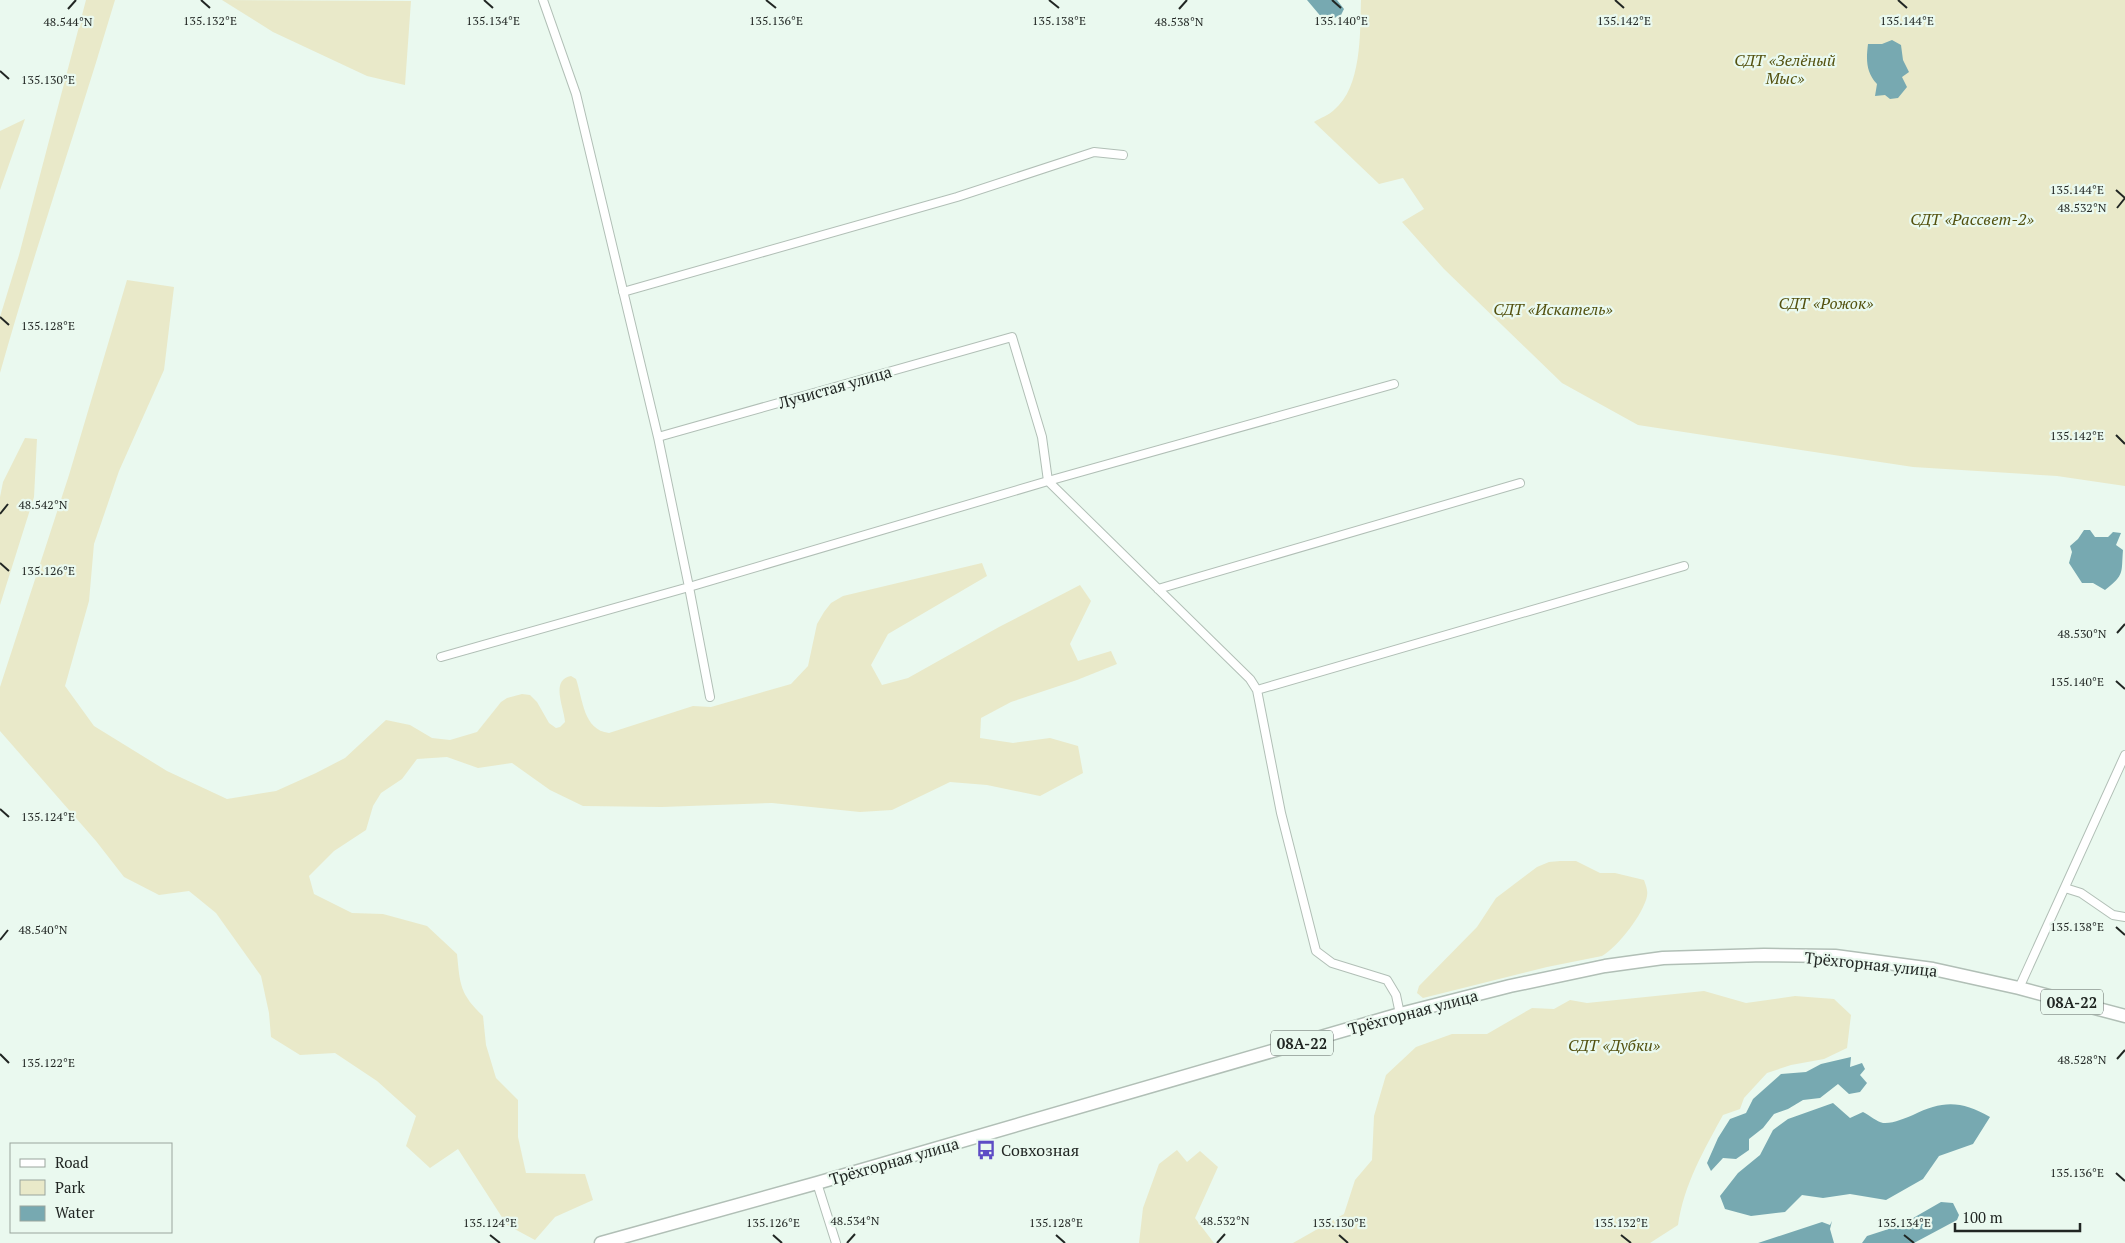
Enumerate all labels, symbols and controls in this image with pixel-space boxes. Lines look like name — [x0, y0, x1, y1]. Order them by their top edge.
text: 135.132°E — [183, 13, 237, 28]
text: 135.134°E — [466, 13, 520, 28]
text: 135.136°E — [749, 13, 803, 28]
text: 135.138°E — [1032, 13, 1086, 28]
text: 135.140°E — [1314, 13, 1368, 28]
text: 135.142°E — [1597, 13, 1651, 28]
text: 135.144°E — [1880, 13, 1934, 28]
text: 48.544°N — [43, 14, 93, 29]
text: 48.538°N — [1154, 14, 1204, 29]
park label: СДТ «Зелёный Мыс» — [1734, 49, 1836, 89]
text: 135.130°E — [21, 72, 75, 87]
text: 135.144°E — [2050, 182, 2104, 197]
text: 48.532°N — [2057, 200, 2107, 215]
park label: СДТ «Рассвет-2» — [1910, 208, 2034, 230]
park label: СДТ «Рожок» — [1778, 292, 1874, 314]
park label: СДТ «Искатель» — [1493, 298, 1613, 320]
text: 135.128°E — [21, 318, 75, 333]
street label: Лучистая улица — [775, 360, 894, 414]
text: 135.142°E — [2050, 428, 2104, 443]
text: 48.542°N — [18, 497, 68, 512]
text: 135.126°E — [21, 563, 75, 578]
text: 48.530°N — [2057, 626, 2107, 641]
text: 135.140°E — [2050, 674, 2104, 689]
text: 135.124°E — [21, 809, 75, 824]
text: 135.138°E — [2050, 919, 2104, 934]
text: 48.540°N — [18, 922, 68, 937]
street label: Трёхгорная улица — [1803, 946, 1939, 982]
street label: Трёхгорная улица — [1346, 984, 1480, 1040]
road number: 08А-22 — [2041, 990, 2103, 1014]
road number: 08А-22 — [1271, 1030, 1333, 1056]
park label: СДТ «Дубки» — [1568, 1034, 1661, 1056]
text: 48.528°N — [2057, 1052, 2107, 1067]
text: 135.122°E — [21, 1055, 75, 1070]
street label: Трёхгорная улица — [827, 1132, 961, 1190]
bus stop icon: Совхозная — [975, 1139, 997, 1161]
place label: Совхозная — [1001, 1139, 1079, 1161]
legend — [10, 1143, 172, 1233]
text: Road — [55, 1152, 88, 1172]
text: 135.136°E — [2050, 1165, 2104, 1180]
text: Park — [55, 1177, 85, 1197]
scale bar — [1955, 1200, 2080, 1232]
text: Water — [55, 1202, 95, 1222]
text: 100 m — [1962, 1207, 2003, 1227]
text: 48.534°N — [830, 1213, 880, 1228]
text: 48.532°N — [1200, 1213, 1250, 1228]
text: 135.124°E — [463, 1215, 517, 1230]
text: 135.126°E — [746, 1215, 800, 1230]
text: 135.128°E — [1029, 1215, 1083, 1230]
text: 135.130°E — [1312, 1215, 1366, 1230]
text: 135.132°E — [1594, 1215, 1648, 1230]
text: 135.134°E — [1877, 1215, 1931, 1230]

